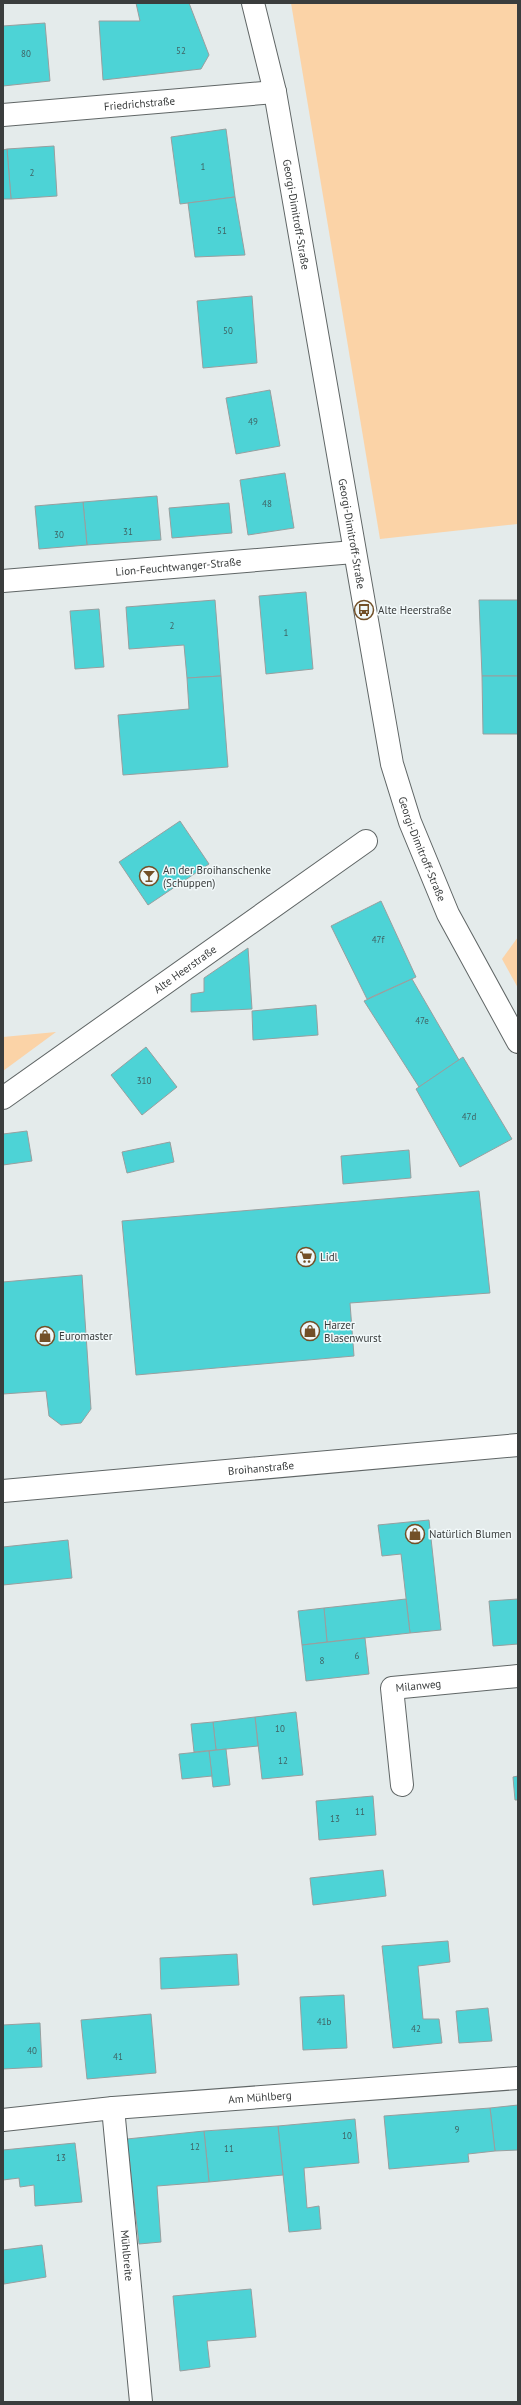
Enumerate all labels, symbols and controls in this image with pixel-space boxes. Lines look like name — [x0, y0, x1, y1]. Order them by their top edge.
house number: 52 — [176, 45, 186, 56]
house number: 80 — [21, 48, 31, 59]
street label: Friedrichstraße — [103, 93, 176, 113]
street label: Georgi-Dimitroff-Straße — [280, 158, 313, 271]
house number: 1 — [201, 161, 206, 172]
house number: 2 — [30, 167, 35, 178]
house number: 51 — [217, 225, 227, 236]
house number: 50 — [223, 325, 233, 336]
house number: 49 — [248, 416, 258, 427]
street label: Georgi-Dimitroff-Straße — [335, 477, 368, 590]
house number: 48 — [262, 498, 272, 509]
house number: 31 — [123, 526, 133, 537]
house number: 30 — [54, 529, 64, 540]
street label: Lion-Feuchtwanger-Straße — [115, 554, 242, 579]
bus stop icon: Alte Heerstraße — [353, 599, 375, 621]
place label: Alte Heerstraße — [378, 603, 452, 617]
house number: 2 — [170, 620, 175, 631]
house number: 1 — [284, 627, 289, 638]
street label: Georgi-Dimitroff-Straße — [395, 795, 449, 904]
place label: An der Broihanschenke (Schuppen) — [163, 863, 271, 890]
bar icon: An der Broihanschenke (Schuppen) — [138, 865, 160, 887]
house number: 47f — [372, 934, 385, 945]
street label: Alte Heerstraße — [151, 942, 219, 996]
house number: 47e — [415, 1015, 429, 1026]
house number: 310 — [137, 1075, 151, 1086]
house number: 47d — [462, 1111, 476, 1122]
supermarket icon: Lidl — [295, 1246, 317, 1268]
place label: Lidl — [320, 1250, 339, 1264]
place label: Harzer Blasenwurst — [324, 1318, 382, 1345]
shop icon: Harzer Blasenwurst — [299, 1320, 321, 1342]
shop icon: Euromaster — [34, 1325, 56, 1347]
place label: Euromaster — [59, 1329, 113, 1343]
street label: Broihanstraße — [227, 1458, 295, 1478]
shop icon: Natürlich Blumen — [404, 1523, 426, 1545]
place label: Natürlich Blumen — [429, 1527, 511, 1541]
house number: 6 — [355, 1650, 360, 1661]
house number: 8 — [320, 1655, 325, 1666]
street label: Milanweg — [395, 1676, 442, 1695]
house number: 10 — [275, 1723, 285, 1734]
house number: 12 — [278, 1755, 288, 1766]
house number: 11 — [355, 1806, 365, 1817]
house number: 13 — [330, 1813, 340, 1824]
house number: 41b — [317, 2016, 331, 2027]
house number: 42 — [411, 2023, 421, 2034]
house number: 40 — [27, 2045, 37, 2056]
house number: 41 — [113, 2051, 123, 2062]
street label: Am Mühlberg — [228, 2088, 292, 2106]
house number: 9 — [455, 2124, 460, 2135]
house number: 10 — [342, 2130, 352, 2141]
house number: 12 — [190, 2141, 200, 2152]
house number: 11 — [224, 2143, 234, 2154]
house number: 13 — [56, 2152, 66, 2163]
street label: Mühlbreite — [118, 2229, 136, 2282]

